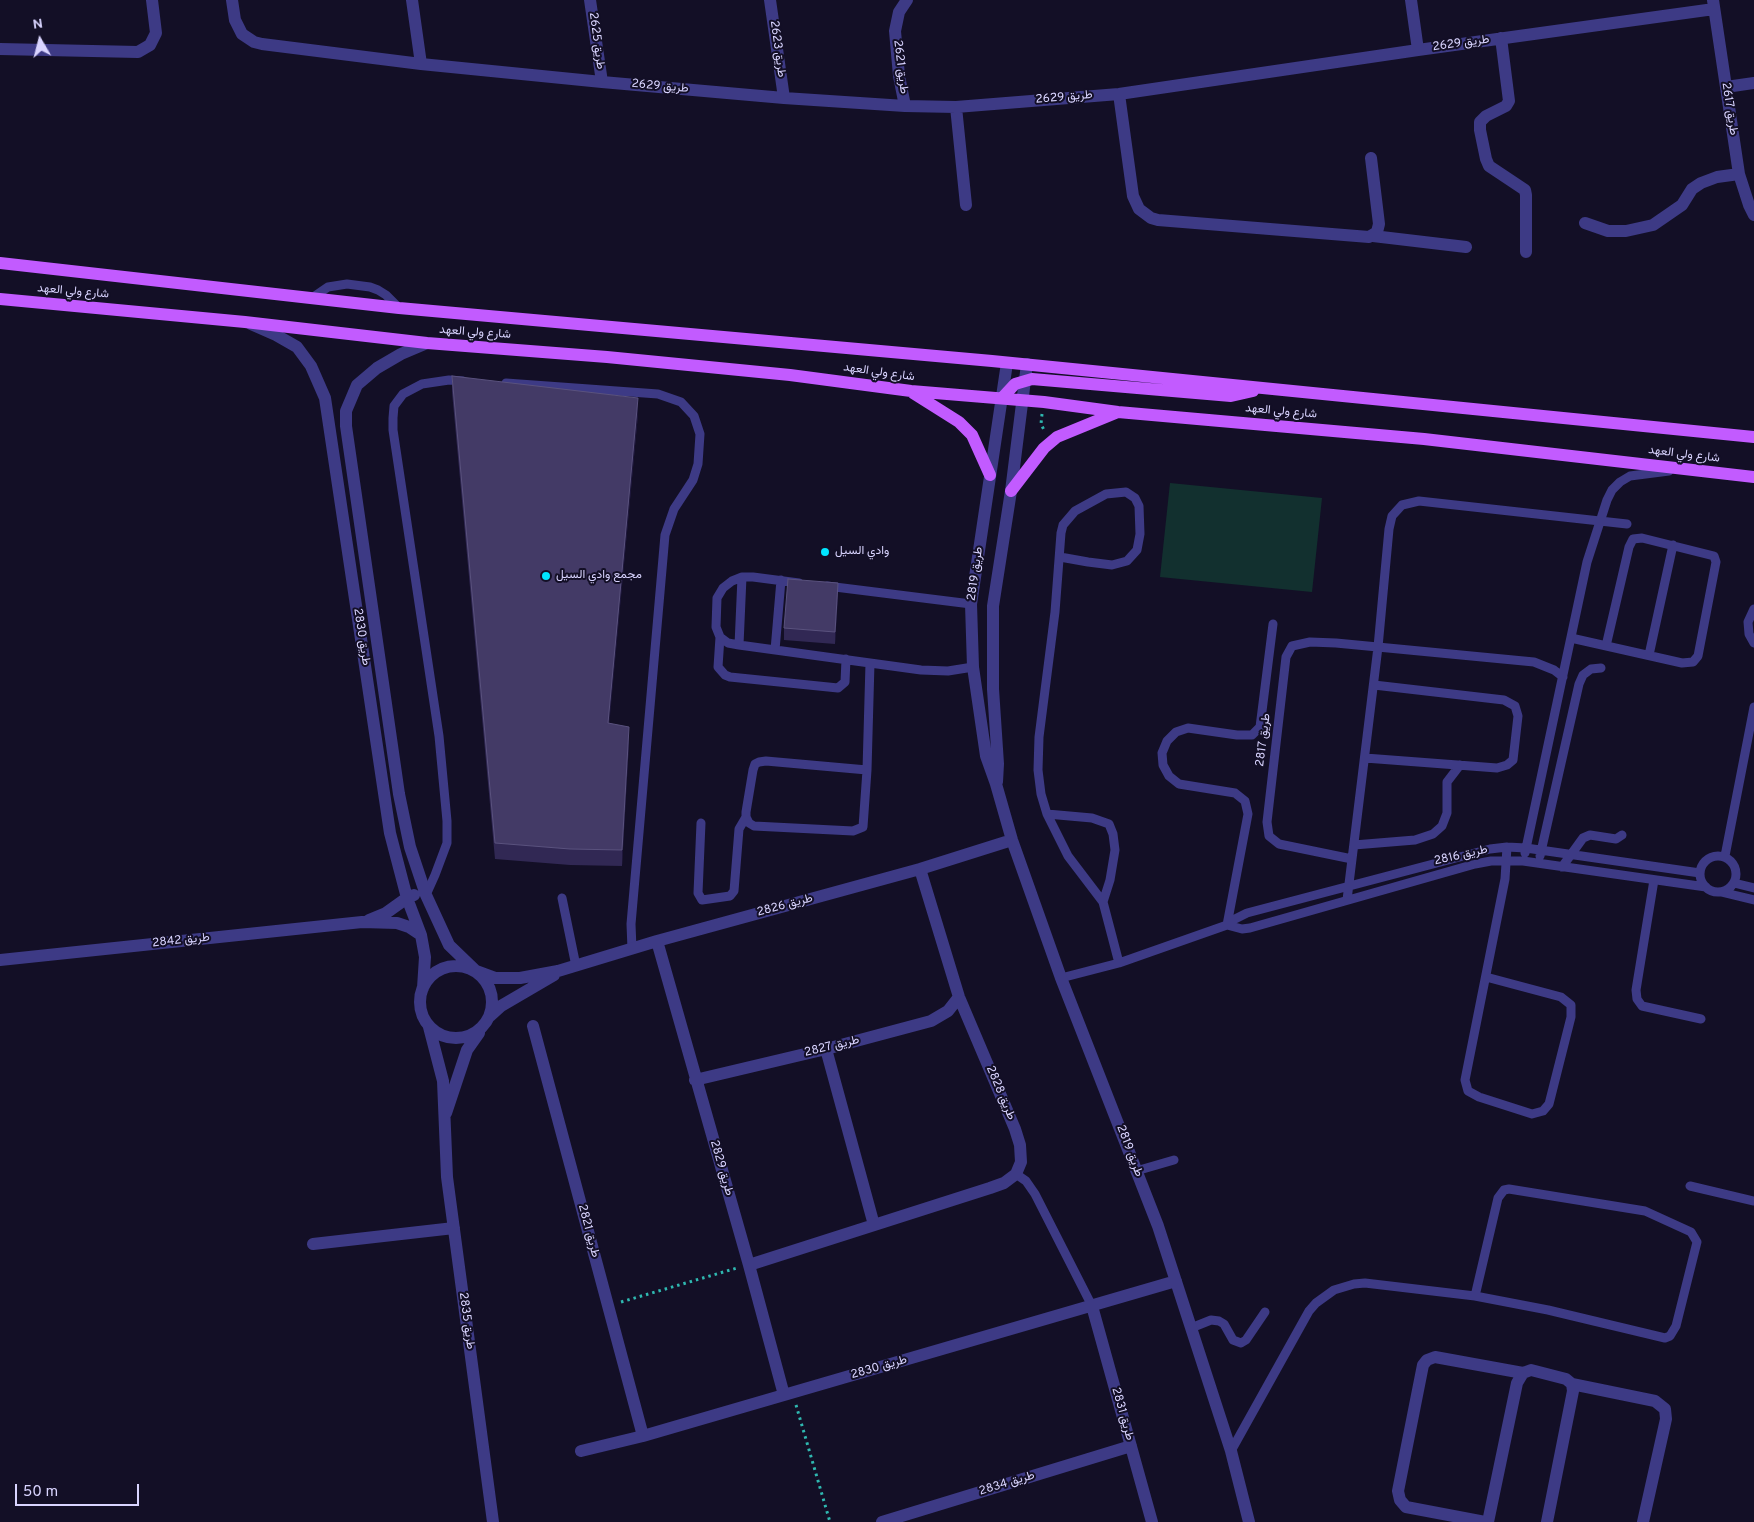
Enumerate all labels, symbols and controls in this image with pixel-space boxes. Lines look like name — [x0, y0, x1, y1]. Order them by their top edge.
street label: طريق 2625 — [585, 11, 607, 71]
north arrow — [15, 15, 65, 65]
text: N — [32, 16, 44, 34]
street label: طريق 2623 — [766, 20, 788, 78]
street label: طريق 2629 — [1432, 33, 1490, 55]
street label: طريق 2621 — [890, 39, 910, 95]
street label: طريق 2629 — [631, 77, 689, 97]
street label: طريق 2617 — [1718, 81, 1740, 137]
street label: طريق 2629 — [1035, 88, 1093, 108]
street label: شارع ولي العهد — [37, 282, 109, 302]
street label: شارع ولي العهد — [439, 323, 511, 343]
street label: شارع ولي العهد — [842, 361, 916, 385]
street label: شارع ولي العهد — [1245, 402, 1317, 422]
street label: شارع ولي العهد — [1647, 443, 1721, 467]
place label: وادي السيل — [835, 545, 889, 559]
marker: وادي السيل — [819, 546, 831, 558]
street label: طريق 2819 — [965, 546, 987, 602]
place label: مجمع وادي السيل — [556, 569, 642, 583]
marker: مجمع وادي السيل — [540, 570, 552, 582]
street label: طريق 2830 — [349, 607, 373, 667]
street label: طريق 2817 — [1254, 713, 1274, 767]
street label: طريق 2816 — [1433, 843, 1489, 869]
street label: طريق 2826 — [756, 892, 814, 920]
street label: طريق 2842 — [152, 931, 210, 951]
street label: طريق 2827 — [803, 1033, 861, 1061]
street label: طريق 2828 — [982, 1064, 1018, 1122]
street label: طريق 2819 — [1113, 1123, 1145, 1179]
street label: طريق 2829 — [706, 1139, 736, 1197]
street label: طريق 2821 — [574, 1203, 602, 1259]
street label: طريق 2835 — [455, 1291, 477, 1351]
street label: طريق 2830 — [849, 1353, 909, 1383]
street label: طريق 2831 — [1108, 1386, 1136, 1442]
street label: طريق 2834 — [977, 1469, 1037, 1499]
scale bar — [18, 1474, 141, 1506]
text: 50 m — [23, 1483, 58, 1502]

